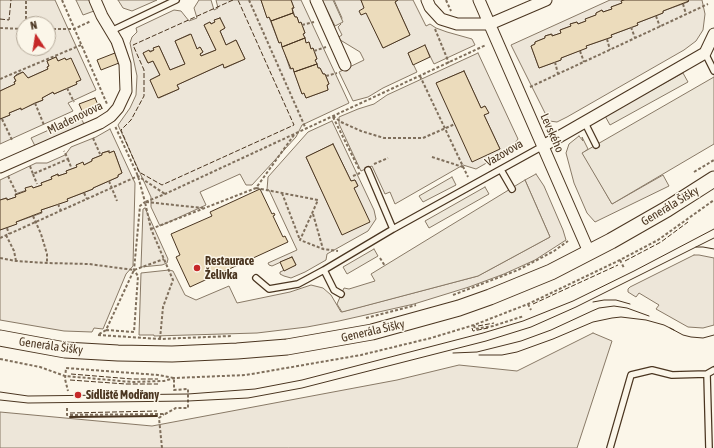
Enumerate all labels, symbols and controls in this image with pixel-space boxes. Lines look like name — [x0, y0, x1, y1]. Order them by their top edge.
north arrow — [16, 16, 56, 56]
text: N — [29, 19, 38, 32]
street label: Mladenovova — [45, 98, 105, 138]
street label: Levského — [537, 111, 567, 155]
street label: Vazovova — [482, 136, 526, 170]
street label: Generála Šišky — [639, 183, 701, 229]
place label: Restaurace Želivka — [205, 254, 254, 282]
marker: Restaurace Želivka — [192, 263, 202, 273]
street label: Generála Šišky — [340, 317, 406, 345]
street label: Generála Šišky — [18, 334, 84, 358]
place label: Sídliště Modřany — [86, 388, 159, 402]
marker: Sídliště Modřany — [73, 390, 83, 400]

